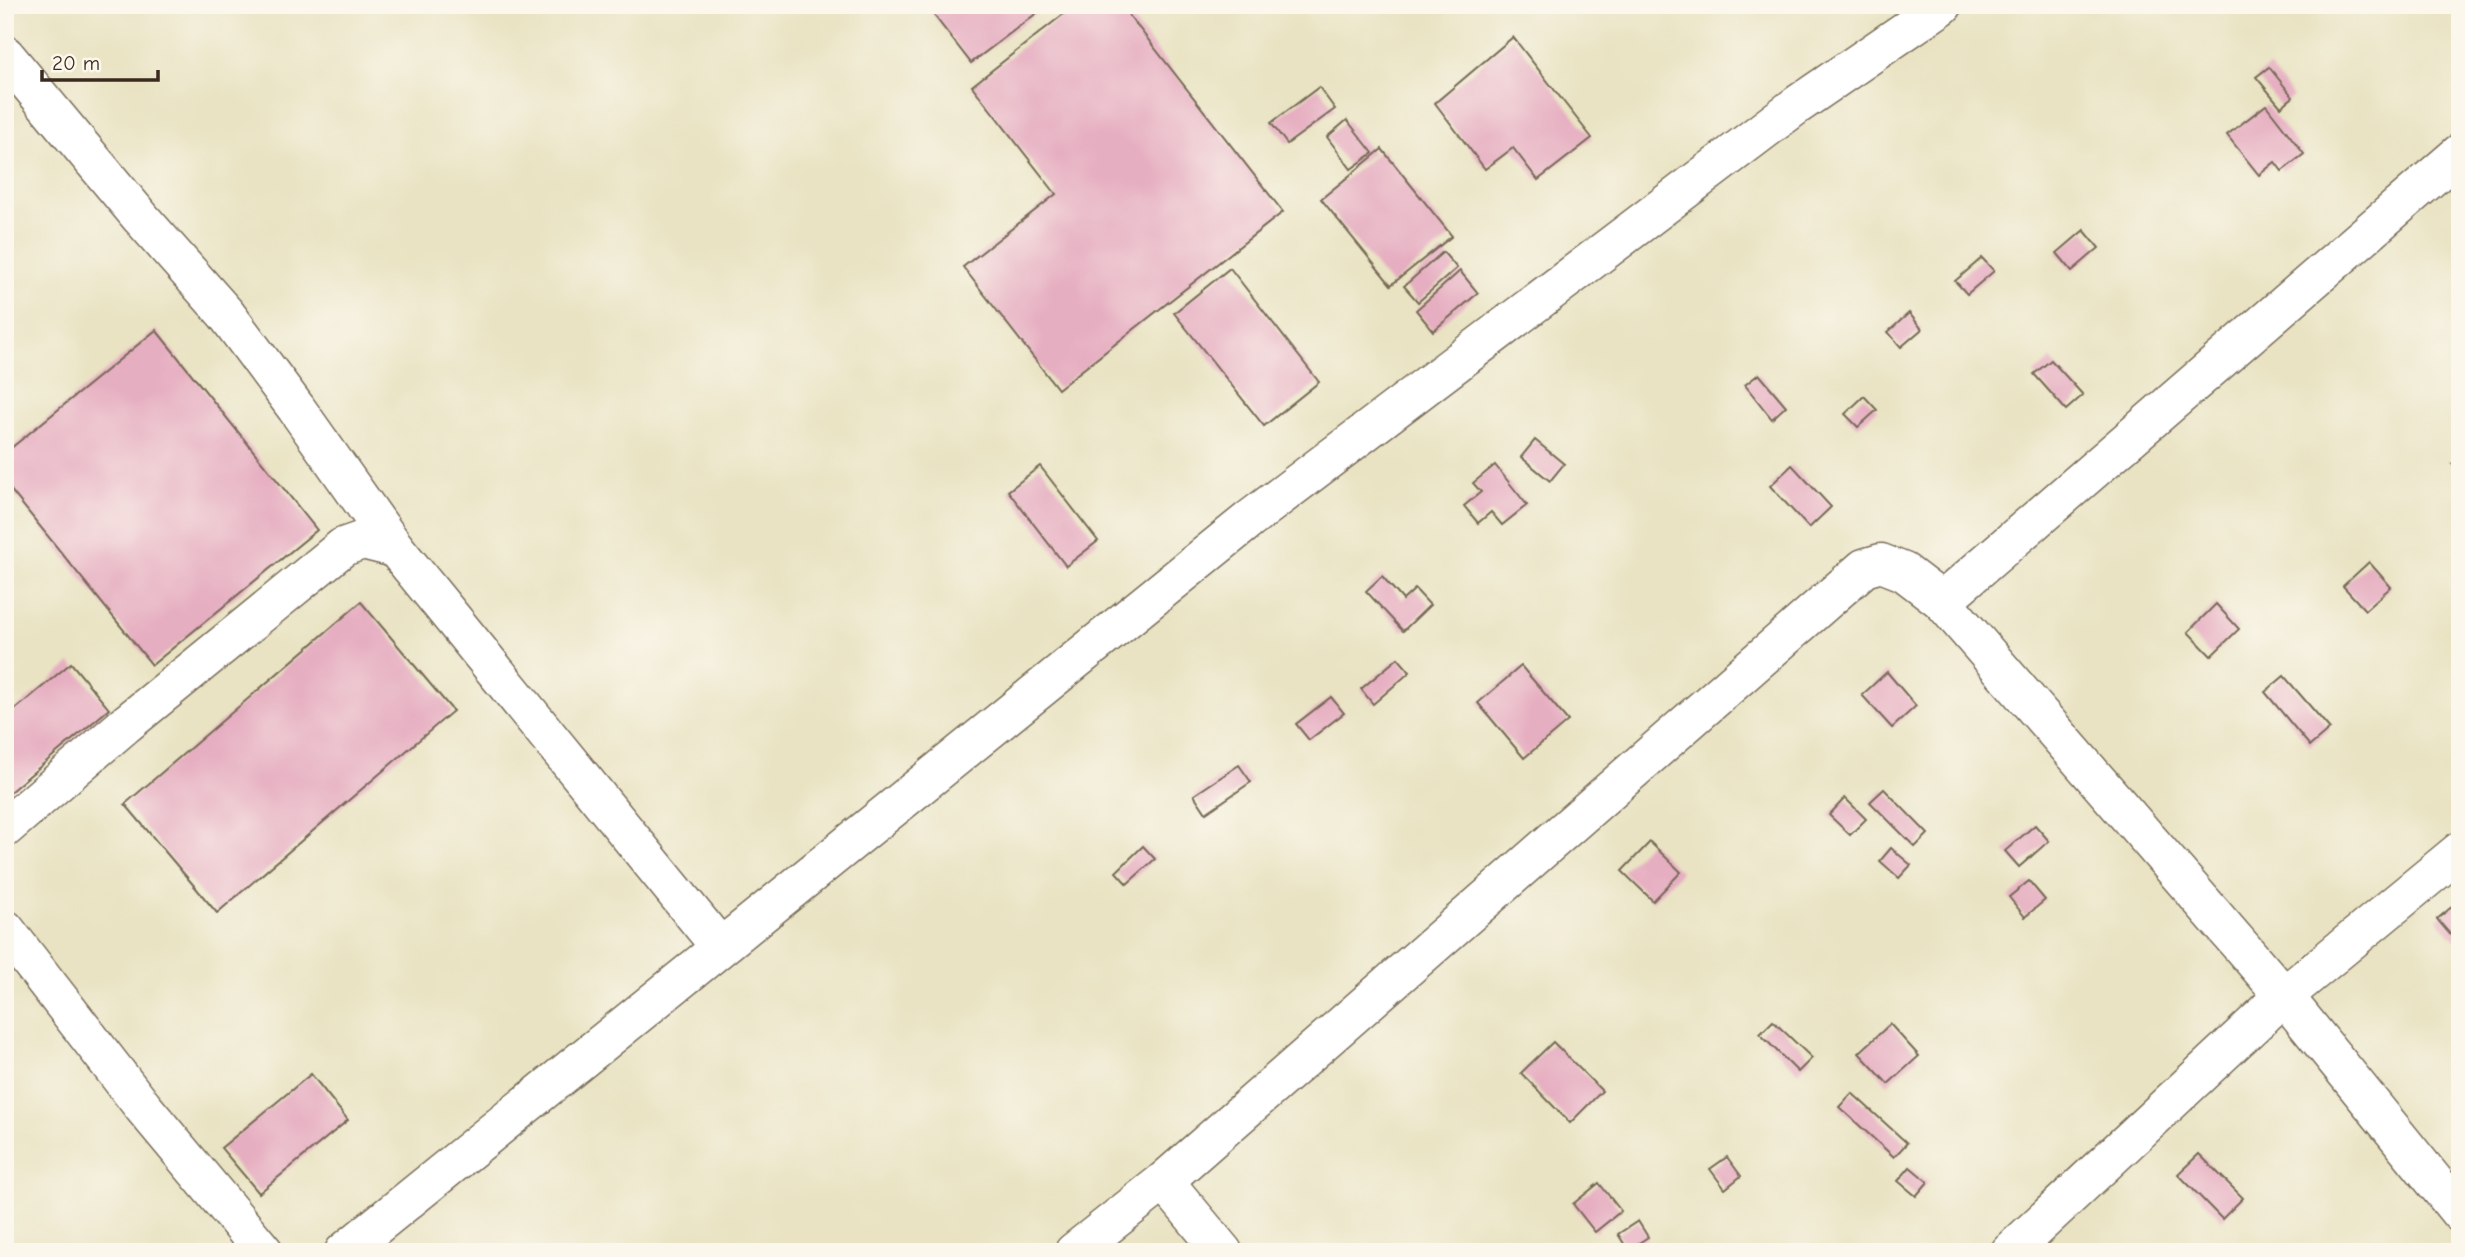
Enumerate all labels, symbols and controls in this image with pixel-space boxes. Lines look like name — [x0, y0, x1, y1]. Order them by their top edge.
scale bar — [42, 38, 158, 82]
text: 20 m — [52, 51, 100, 75]

